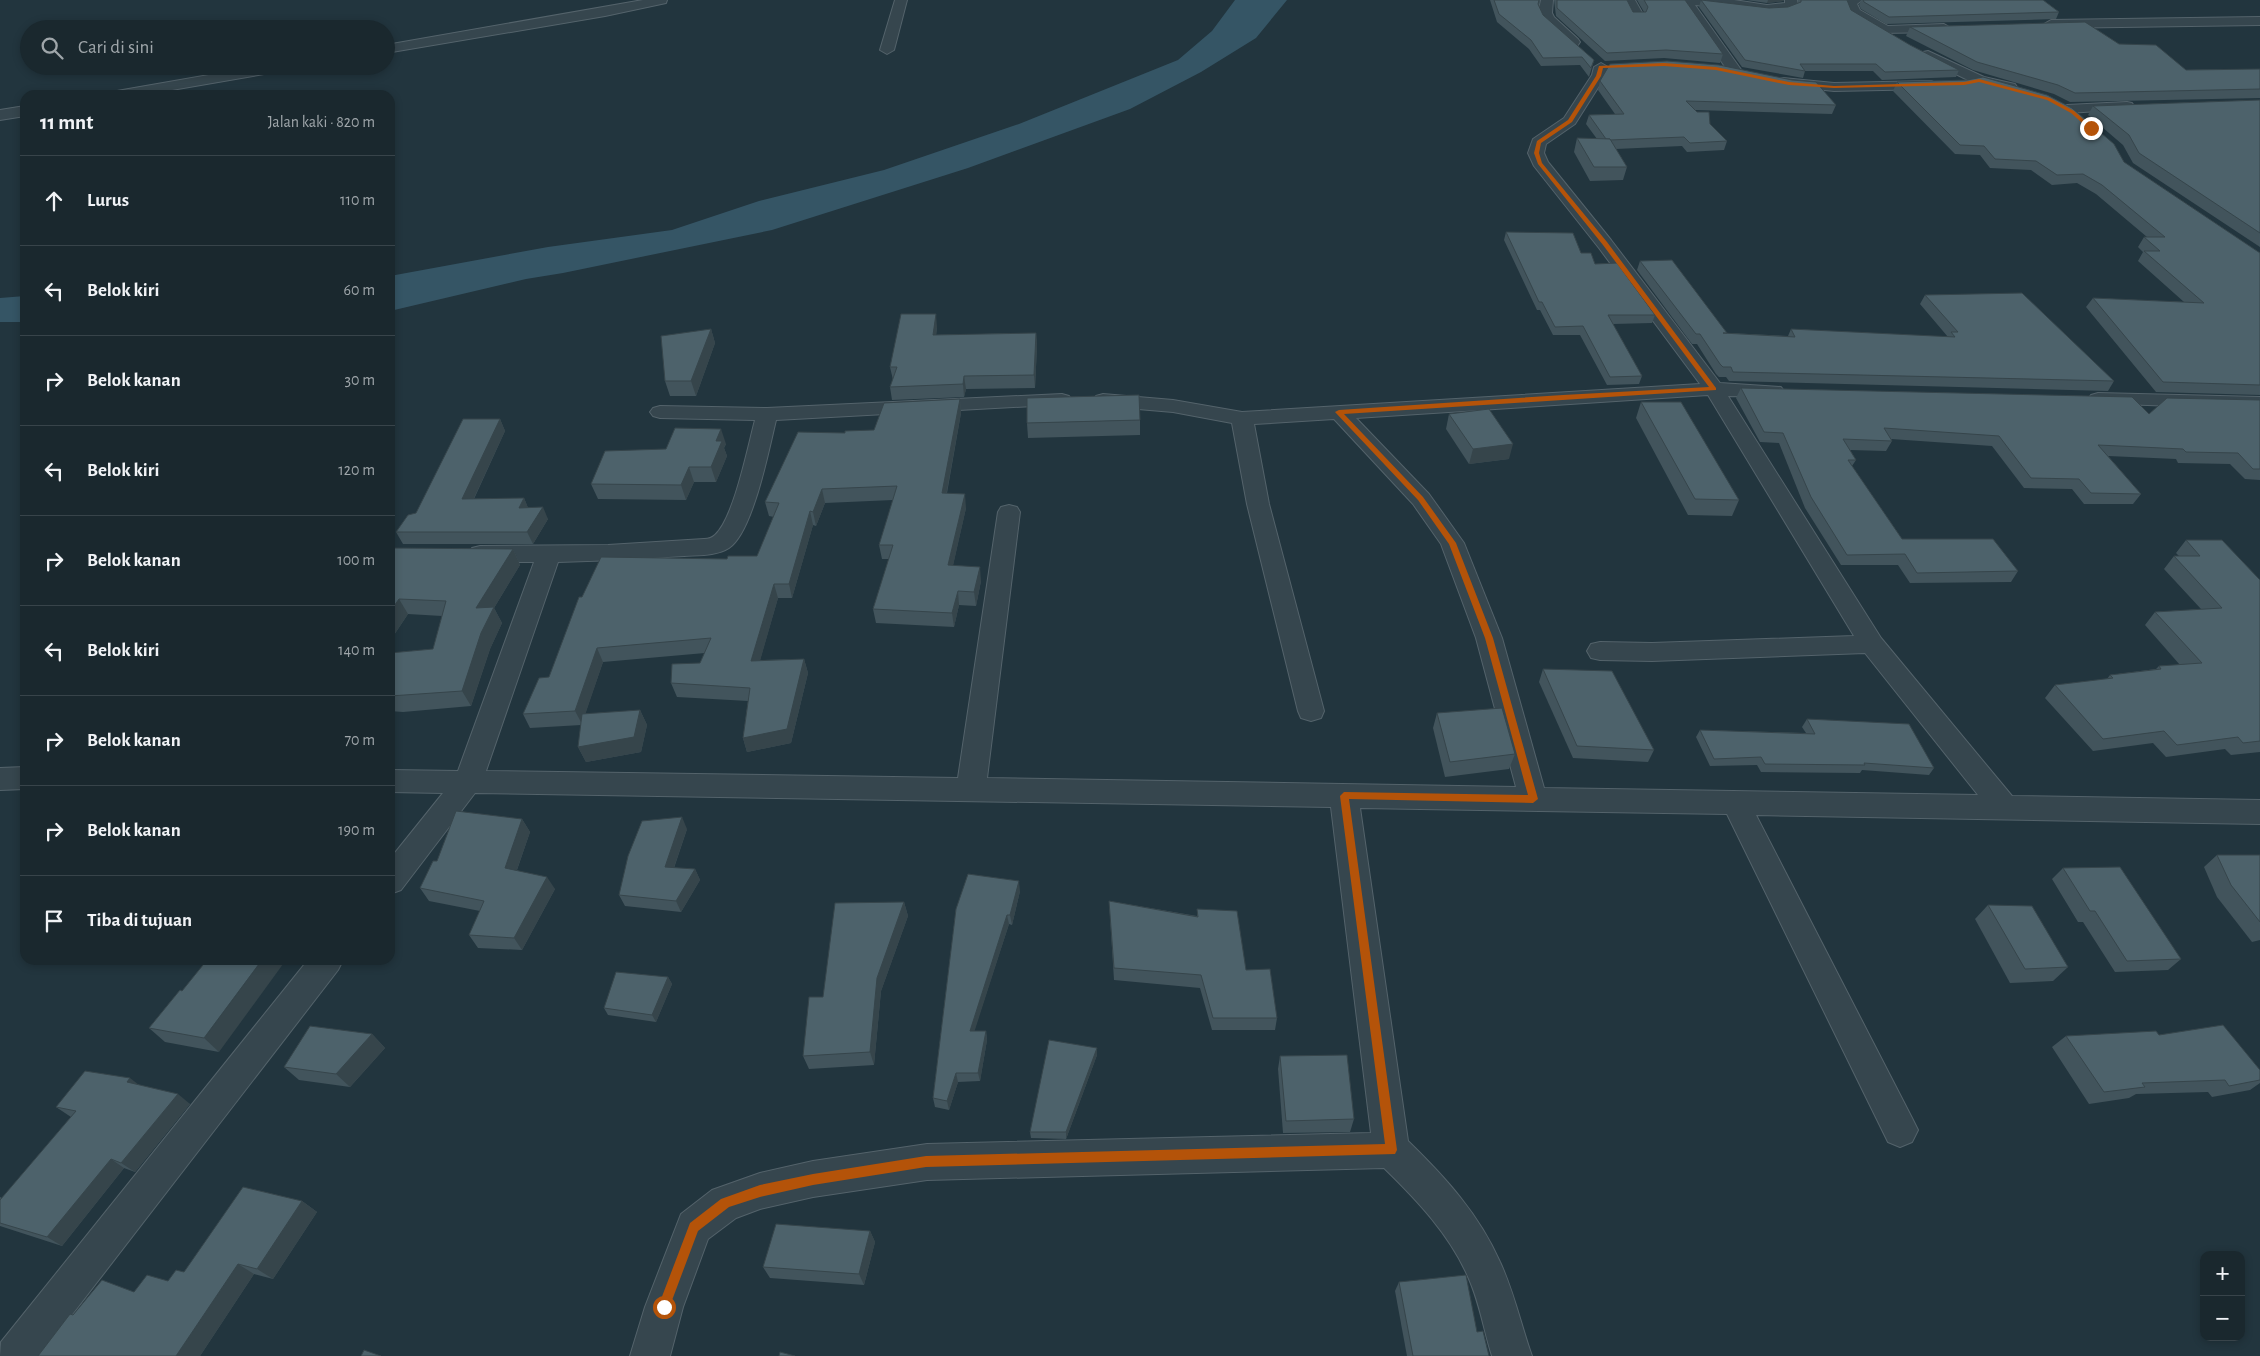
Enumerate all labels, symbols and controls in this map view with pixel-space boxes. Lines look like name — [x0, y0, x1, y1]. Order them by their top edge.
search box — [20, 20, 395, 75]
icon: search — [38, 34, 66, 62]
text: Cari di sini — [78, 38, 154, 57]
text: 11 mnt — [40, 112, 93, 133]
text: Jalan kaki · 820 m — [268, 114, 375, 130]
route end — [2080, 117, 2103, 140]
icon: ahead — [40, 187, 68, 215]
text: Lurus — [87, 191, 129, 210]
text: 110 m — [340, 192, 375, 208]
icon: left — [40, 277, 68, 305]
text: Belok kiri — [87, 281, 159, 300]
text: 60 m — [344, 282, 375, 298]
icon: right — [40, 367, 68, 395]
text: Belok kanan — [87, 371, 181, 390]
text: 30 m — [345, 372, 375, 388]
icon: left — [40, 457, 68, 485]
text: Belok kiri — [87, 461, 159, 480]
text: 120 m — [338, 462, 375, 478]
icon: right — [40, 547, 68, 575]
text: Belok kanan — [87, 551, 181, 570]
text: 100 m — [337, 552, 375, 568]
icon: left — [40, 637, 68, 665]
text: Belok kiri — [87, 641, 159, 660]
text: 140 m — [338, 642, 375, 658]
icon: right — [40, 727, 68, 755]
text: Belok kanan — [87, 731, 181, 750]
text: 70 m — [344, 732, 375, 748]
icon: right — [40, 817, 68, 845]
text: Belok kanan — [87, 821, 181, 840]
text: 190 m — [338, 822, 375, 838]
icon: arrive — [40, 907, 68, 935]
text: Tiba di tujuan — [87, 911, 192, 930]
map controls — [2200, 1251, 2245, 1341]
button: + — [2200, 1251, 2245, 1296]
route start — [653, 1296, 676, 1319]
button: − — [2200, 1296, 2245, 1341]

